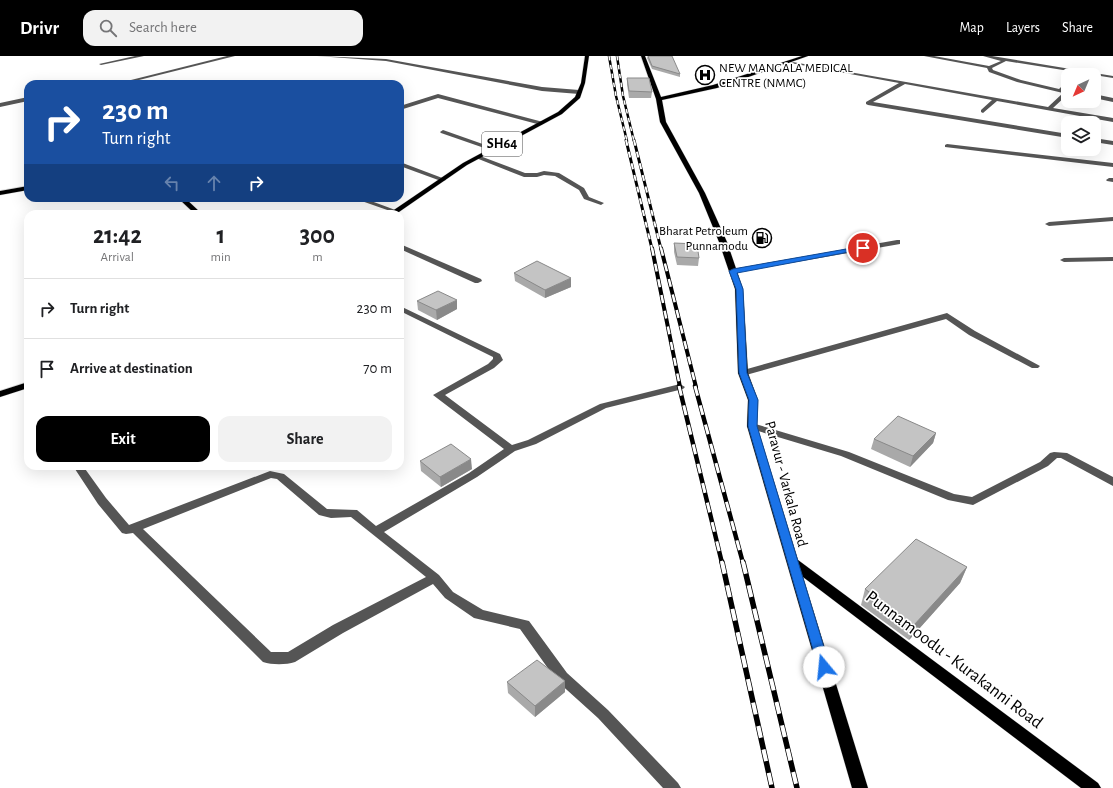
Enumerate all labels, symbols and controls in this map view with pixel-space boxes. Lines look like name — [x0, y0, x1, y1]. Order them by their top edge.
search box — [83, 10, 363, 46]
icon: search — [97, 17, 119, 39]
text: Drivr — [20, 19, 59, 38]
text: Search here — [129, 20, 197, 35]
text: Map — [959, 21, 984, 35]
text: Layers — [1006, 21, 1040, 35]
text: Share — [1062, 21, 1093, 35]
place label: NEW MANGALA MEDICAL CENTRE (NMMC) — [719, 62, 853, 90]
hospital icon: NEW MANGALA MEDICAL CENTRE (NMMC) — [694, 64, 716, 86]
north arrow — [1061, 68, 1101, 108]
map controls — [1061, 68, 1101, 156]
icon: right — [36, 96, 88, 148]
text: 230 m — [102, 97, 169, 125]
button: layers — [1061, 116, 1101, 156]
text: Turn right — [102, 130, 171, 148]
road number: SH64 — [482, 132, 522, 156]
icon: left — [161, 172, 183, 194]
icon: ahead — [203, 172, 225, 194]
icon: right — [245, 172, 267, 194]
text: 21:42 — [93, 224, 142, 248]
text: 1 — [216, 224, 225, 248]
text: 300 — [300, 224, 335, 248]
place label: Bharat Petroleum Punnamodu — [659, 225, 748, 253]
fuel station icon: Bharat Petroleum Punnamodu — [751, 227, 773, 249]
pin — [846, 231, 880, 265]
icon: arrive — [852, 237, 874, 259]
text: Arrival — [101, 251, 134, 264]
text: min — [211, 251, 231, 264]
text: m — [312, 251, 323, 264]
icon: right — [36, 298, 58, 320]
text: Turn right — [70, 301, 129, 316]
text: 230 m — [357, 301, 392, 316]
icon: arrive — [36, 358, 58, 380]
text: Arrive at destination — [70, 361, 193, 376]
text: 70 m — [363, 361, 392, 376]
button: Exit — [36, 416, 210, 462]
button: Share — [218, 416, 392, 462]
street label: Paravur - Varkala Road — [762, 419, 810, 549]
street label: Punnamoodu - Kurakanni Road — [862, 588, 1046, 732]
position arrow — [803, 646, 845, 688]

